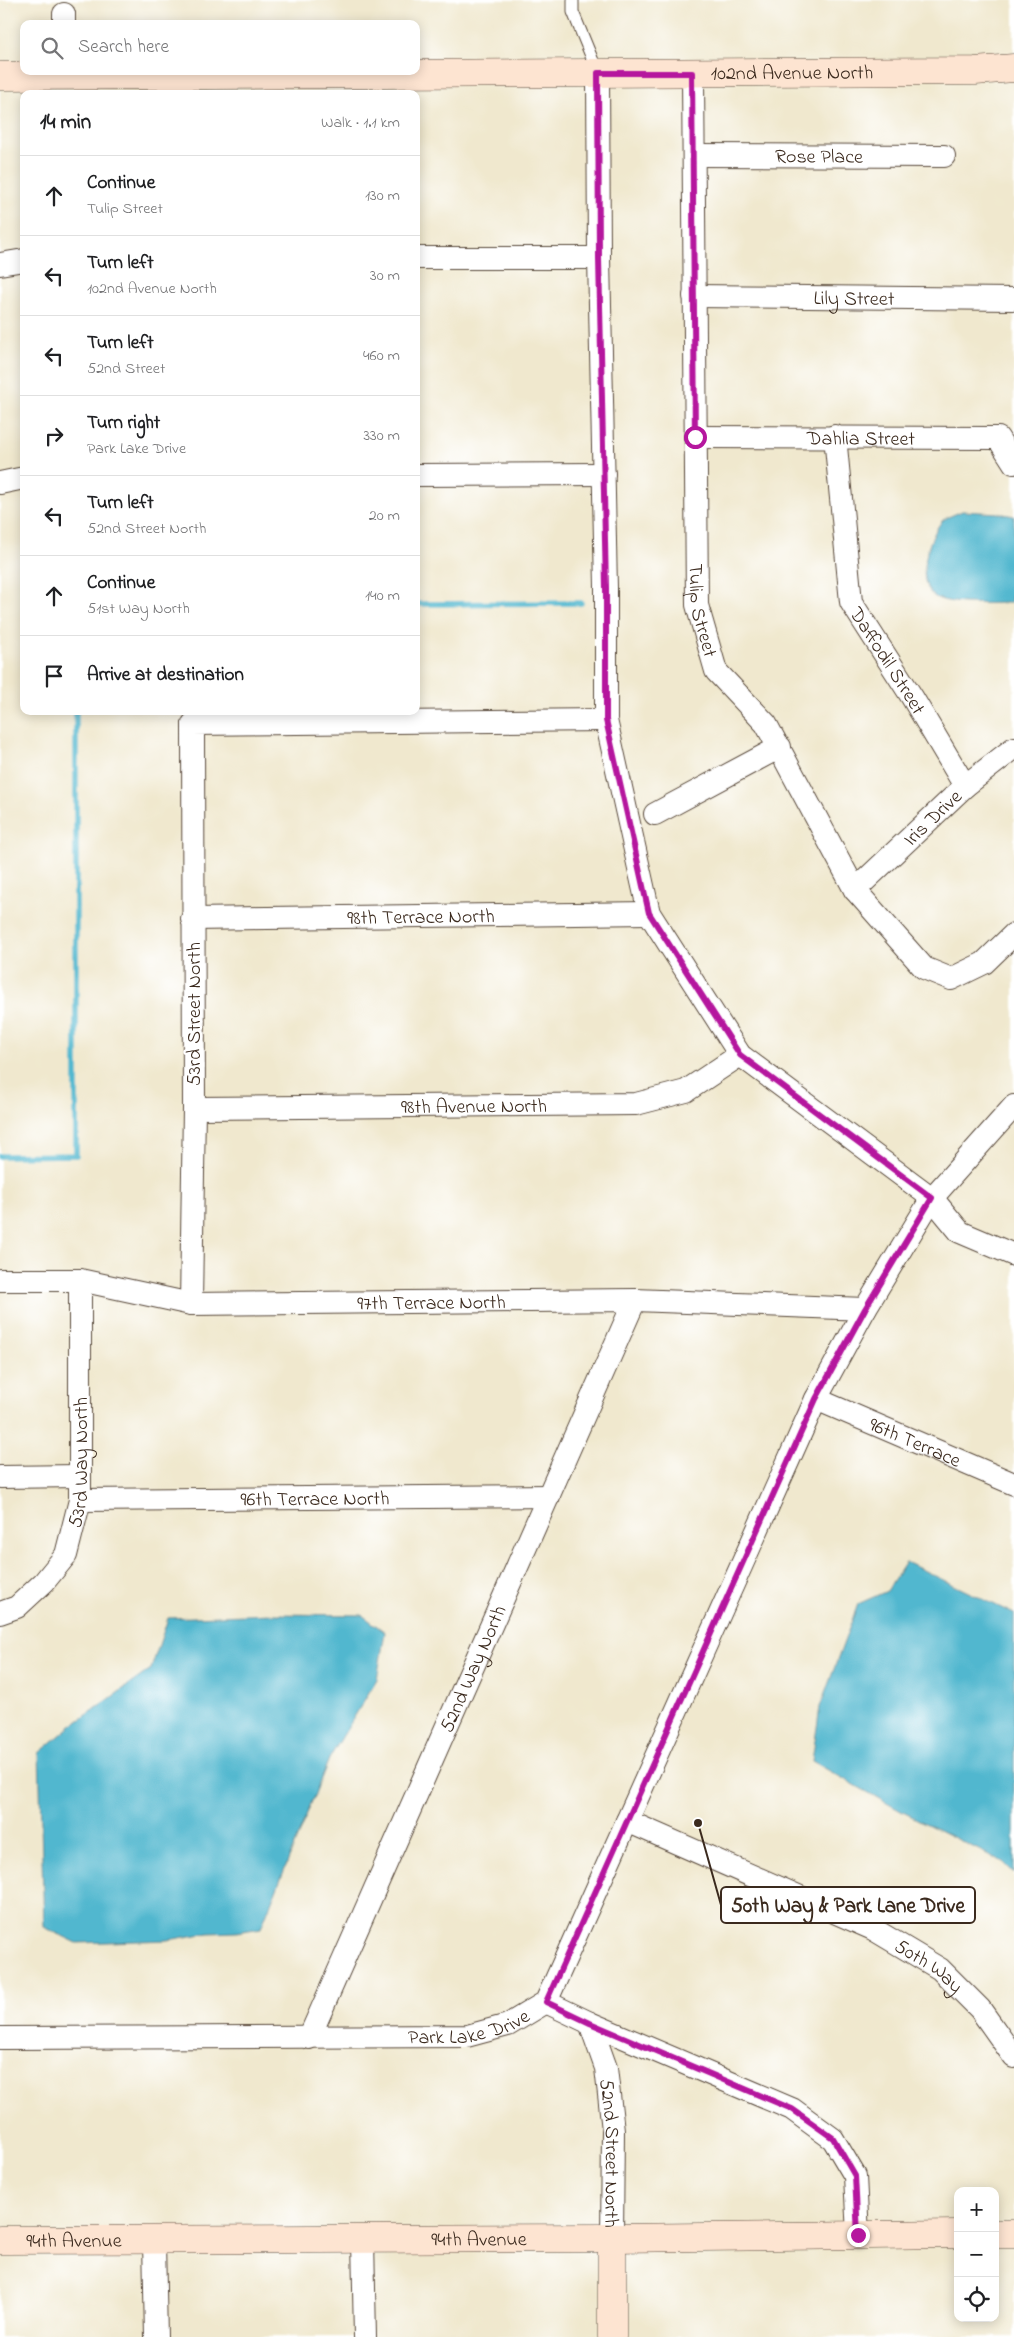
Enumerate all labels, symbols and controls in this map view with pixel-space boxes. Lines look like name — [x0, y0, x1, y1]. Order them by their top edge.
search box — [20, 20, 420, 75]
icon: search — [38, 34, 66, 62]
text: Search here — [78, 34, 169, 61]
street label: 102nd Avenue North — [711, 60, 873, 89]
text: 14 min — [40, 108, 91, 138]
text: Walk · 1.1 km — [321, 111, 400, 135]
street label: Rose Place — [775, 143, 863, 173]
text: Continue — [87, 170, 155, 197]
icon: ahead — [40, 182, 68, 210]
text: 130 m — [365, 184, 400, 208]
text: Tulip Street — [87, 197, 163, 221]
text: Turn left — [87, 250, 154, 277]
icon: left — [40, 262, 68, 290]
text: 30 m — [370, 264, 400, 288]
text: 102nd Avenue North — [87, 277, 217, 301]
street label: Lily Street — [813, 285, 895, 315]
text: Turn left — [87, 330, 154, 357]
icon: left — [40, 342, 68, 370]
text: 460 m — [363, 344, 400, 368]
text: 52nd Street — [87, 357, 165, 381]
text: Turn right — [87, 410, 160, 437]
icon: right — [40, 422, 68, 450]
text: 330 m — [363, 424, 400, 448]
street label: Dahlia Street — [806, 425, 915, 455]
route start — [684, 426, 707, 449]
text: Park Lake Drive — [87, 437, 186, 461]
text: Turn left — [87, 490, 154, 517]
icon: left — [40, 502, 68, 530]
text: 20 m — [369, 504, 400, 528]
text: 52nd Street North — [87, 517, 206, 541]
street label: Tulip Street — [680, 563, 723, 661]
text: Continue — [87, 570, 155, 597]
icon: ahead — [40, 582, 68, 610]
text: 140 m — [365, 584, 400, 608]
text: 51st Way North — [87, 597, 190, 621]
street label: Daffodil Street — [840, 601, 932, 721]
icon: arrive — [40, 662, 68, 690]
text: Arrive at destination — [87, 662, 244, 689]
street label: Iris Drive — [898, 784, 970, 854]
street label: 98th Terrace North — [347, 903, 495, 934]
street label: 53rd Street North — [181, 942, 210, 1086]
street label: 98th Avenue North — [401, 1093, 547, 1123]
street label: 97th Terrace North — [357, 1289, 506, 1320]
street label: 53rd Way North — [61, 1397, 97, 1531]
street label: 96th Terrace — [864, 1411, 965, 1476]
street label: 96th Terrace North — [240, 1485, 390, 1516]
street label: 52nd Way North — [434, 1601, 515, 1738]
callout: 50th Way & Park Lane Drive — [721, 1887, 975, 1923]
text: 50th Way & Park Lane Drive — [731, 1892, 966, 1924]
street label: 50th Way — [888, 1933, 969, 2001]
street label: Park Lake Drive — [408, 2003, 536, 2053]
street label: 52nd Street North — [590, 2077, 625, 2228]
map controls — [954, 2187, 999, 2322]
button: + — [954, 2187, 999, 2232]
route end — [847, 2224, 870, 2247]
street label: 94th Avenue — [431, 2226, 527, 2256]
street label: 94th Avenue — [26, 2228, 122, 2257]
button: − — [954, 2232, 999, 2277]
button: locate — [954, 2277, 999, 2322]

